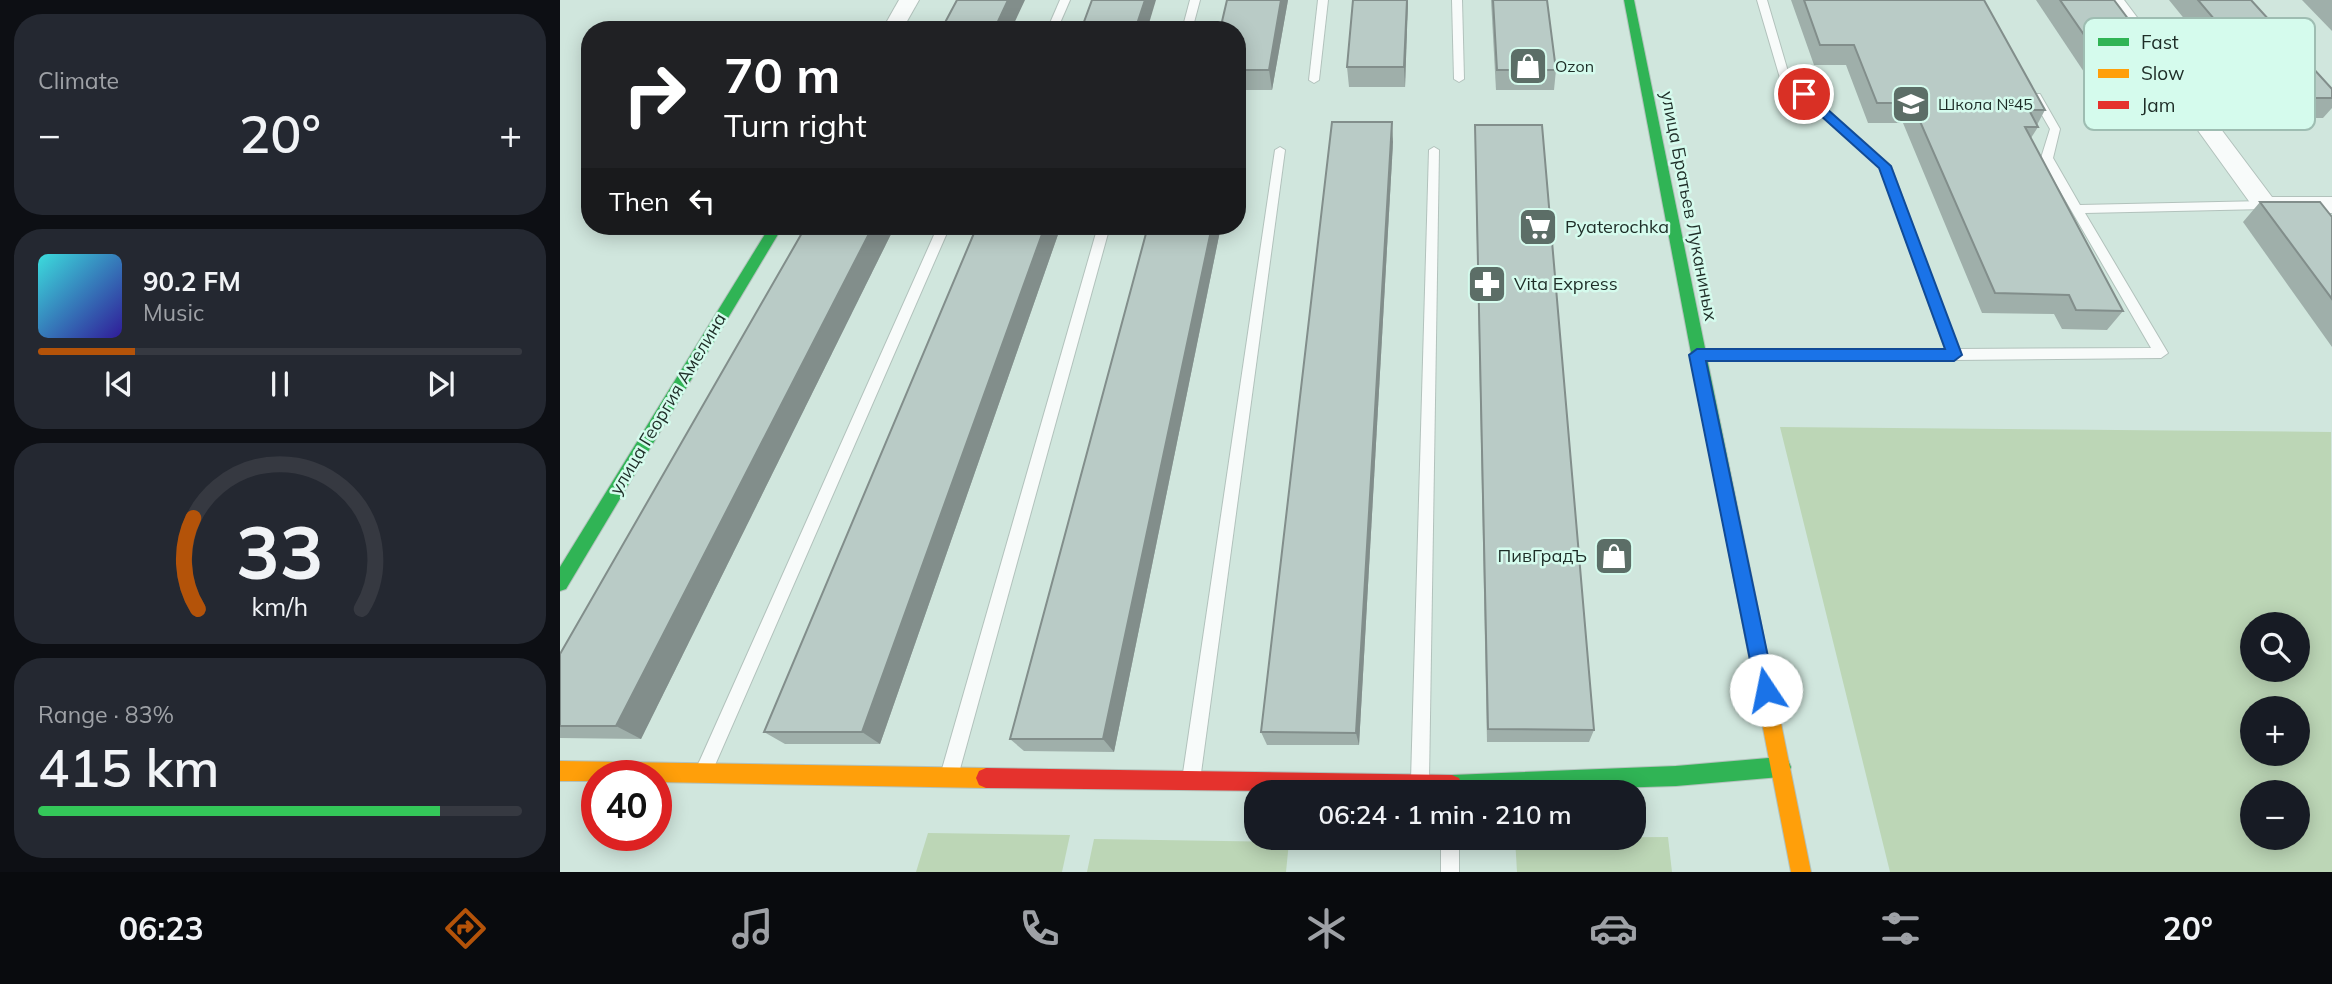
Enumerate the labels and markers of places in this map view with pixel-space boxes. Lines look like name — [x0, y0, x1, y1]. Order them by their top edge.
shop icon: Ozon — [1507, 45, 1549, 87]
place label: Ozon — [1555, 56, 1594, 76]
pin — [1774, 64, 1834, 124]
school or university icon: Школа №45 — [1890, 83, 1932, 125]
place label: Школа №45 — [1938, 94, 2033, 114]
supermarket icon: Pyaterochka — [1517, 206, 1559, 248]
place label: Pyaterochka — [1565, 215, 1669, 238]
pharmacy icon: Vita Express — [1466, 263, 1508, 305]
place label: Vita Express — [1514, 272, 1618, 295]
shop icon: ПивГрадЪ — [1593, 535, 1635, 577]
place label: ПивГрадЪ — [1498, 544, 1587, 567]

